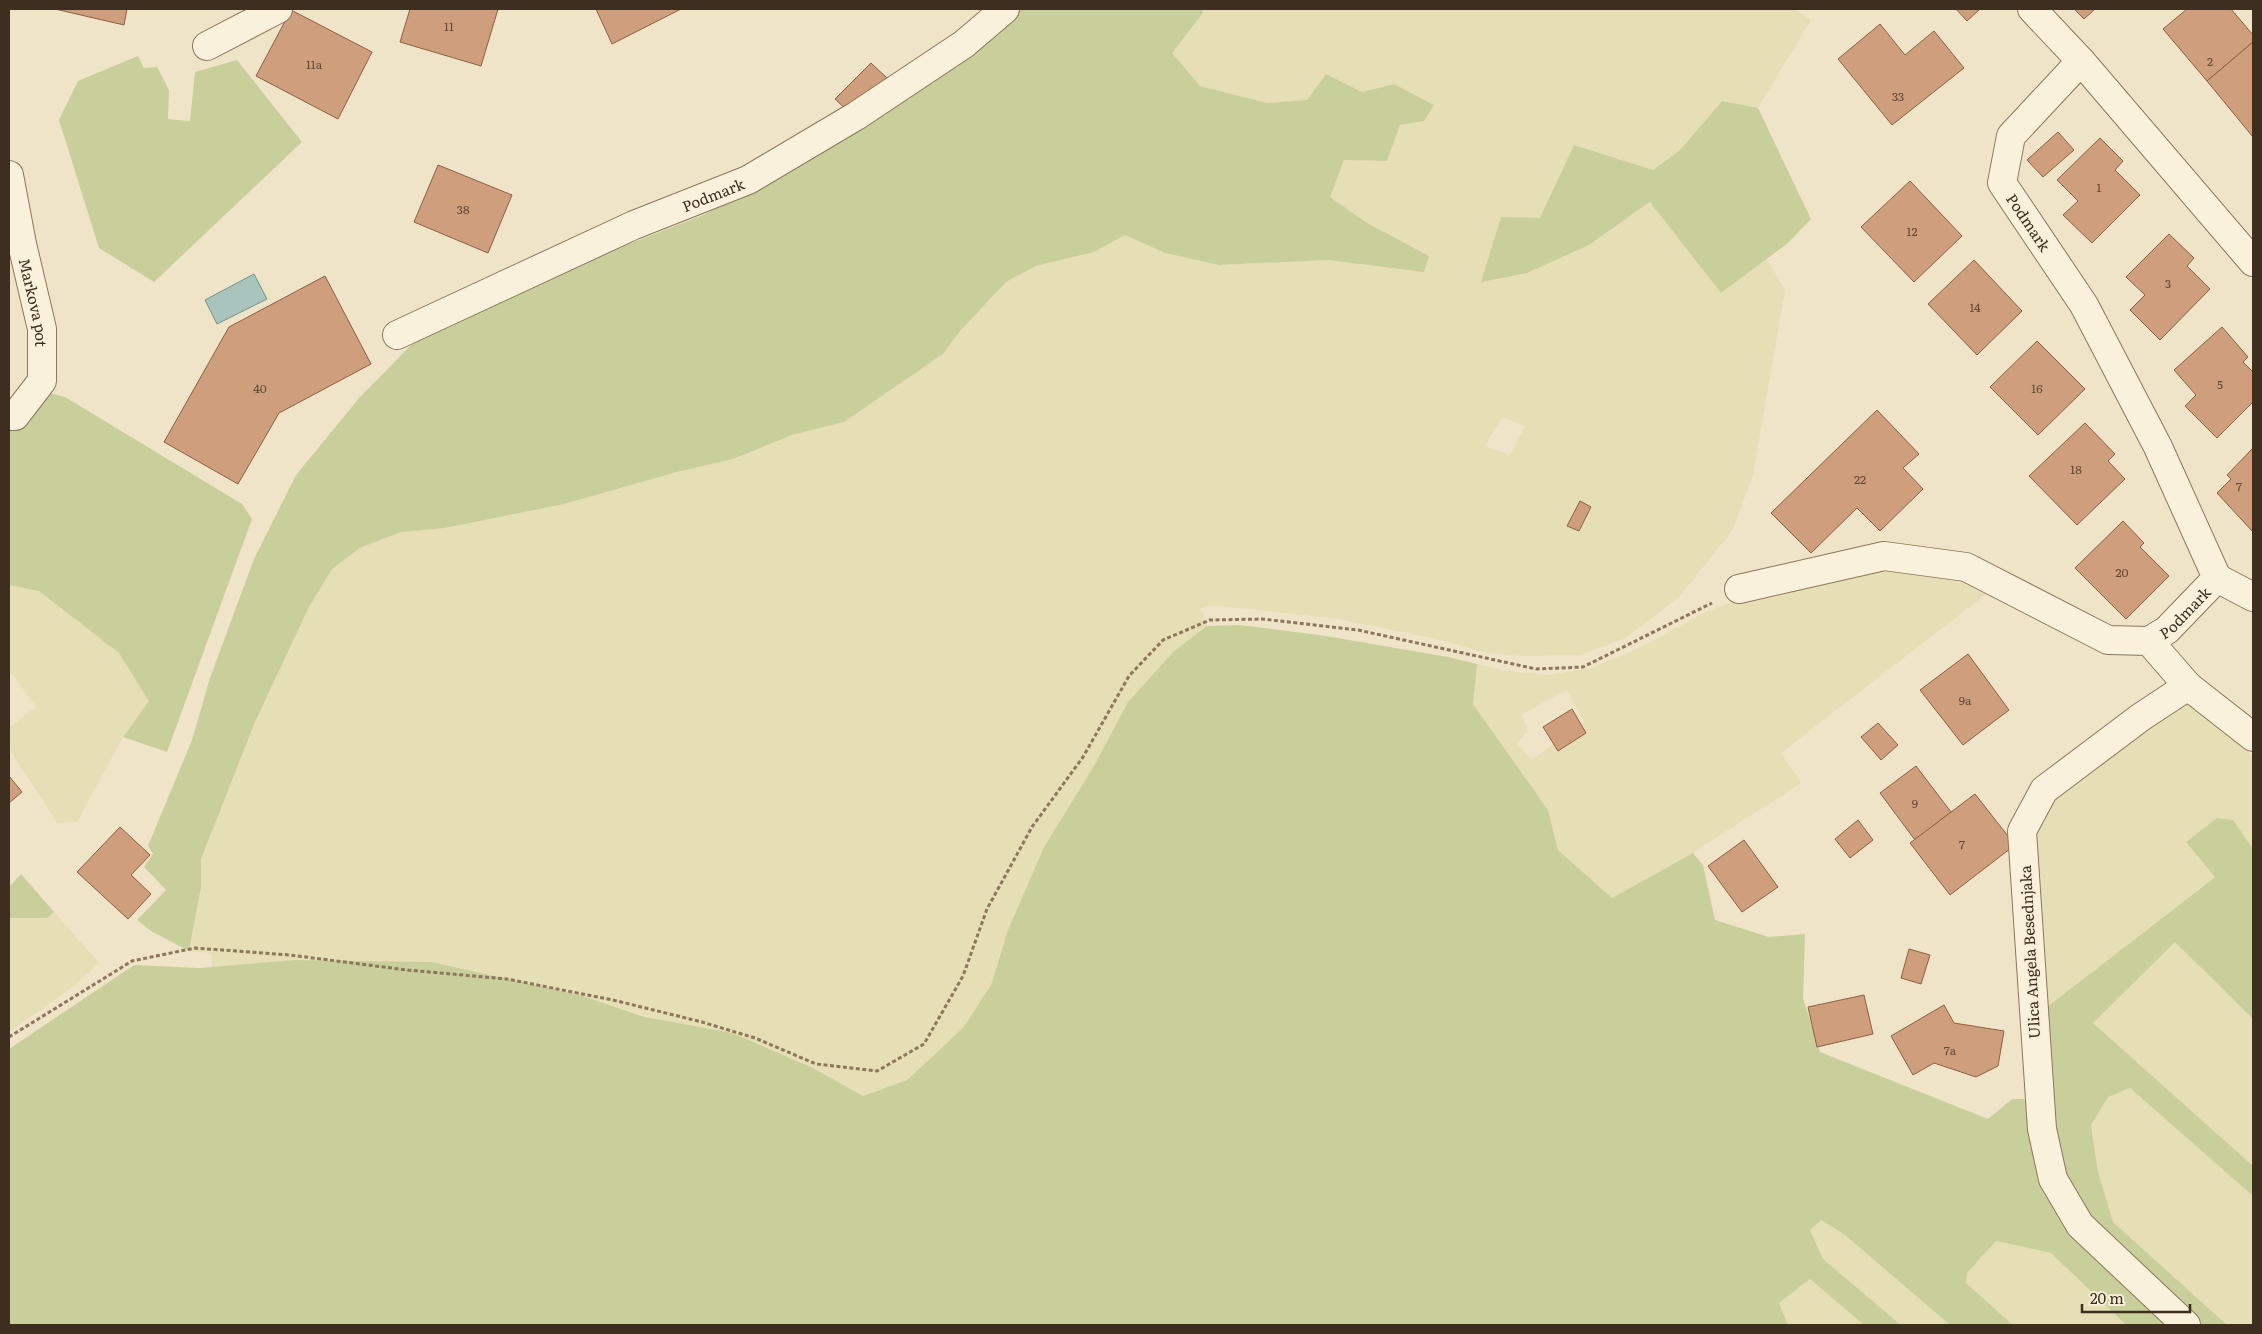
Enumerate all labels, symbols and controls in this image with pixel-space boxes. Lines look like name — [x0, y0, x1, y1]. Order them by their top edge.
house number: 11 — [444, 17, 454, 35]
house number: 2 — [2207, 52, 2213, 70]
house number: 11a — [306, 55, 323, 73]
house number: 33 — [1892, 87, 1904, 105]
street label: Podmark — [678, 171, 748, 217]
house number: 1 — [2097, 178, 2102, 196]
street label: Podmark — [2001, 188, 2057, 256]
house number: 38 — [456, 200, 470, 218]
house number: 12 — [1907, 222, 1917, 240]
street label: Markova pot — [14, 255, 54, 347]
house number: 3 — [2165, 274, 2171, 292]
house number: 14 — [1969, 298, 1981, 316]
house number: 5 — [2217, 375, 2223, 393]
house number: 40 — [253, 379, 267, 397]
house number: 16 — [2031, 379, 2043, 397]
house number: 18 — [2070, 460, 2082, 478]
house number: 22 — [1854, 470, 1866, 488]
house number: 7 — [2236, 477, 2242, 495]
house number: 20 — [2115, 563, 2129, 581]
street label: Podmark — [2154, 580, 2216, 644]
house number: 9a — [1959, 691, 1972, 709]
house number: 9 — [1912, 794, 1918, 812]
house number: 7 — [1959, 835, 1965, 853]
street label: Ulica Angela Besednjaka — [2013, 864, 2045, 1039]
house number: 7a — [1944, 1041, 1957, 1059]
scale bar — [2082, 1282, 2190, 1314]
text: 20 m — [2090, 1286, 2124, 1309]

